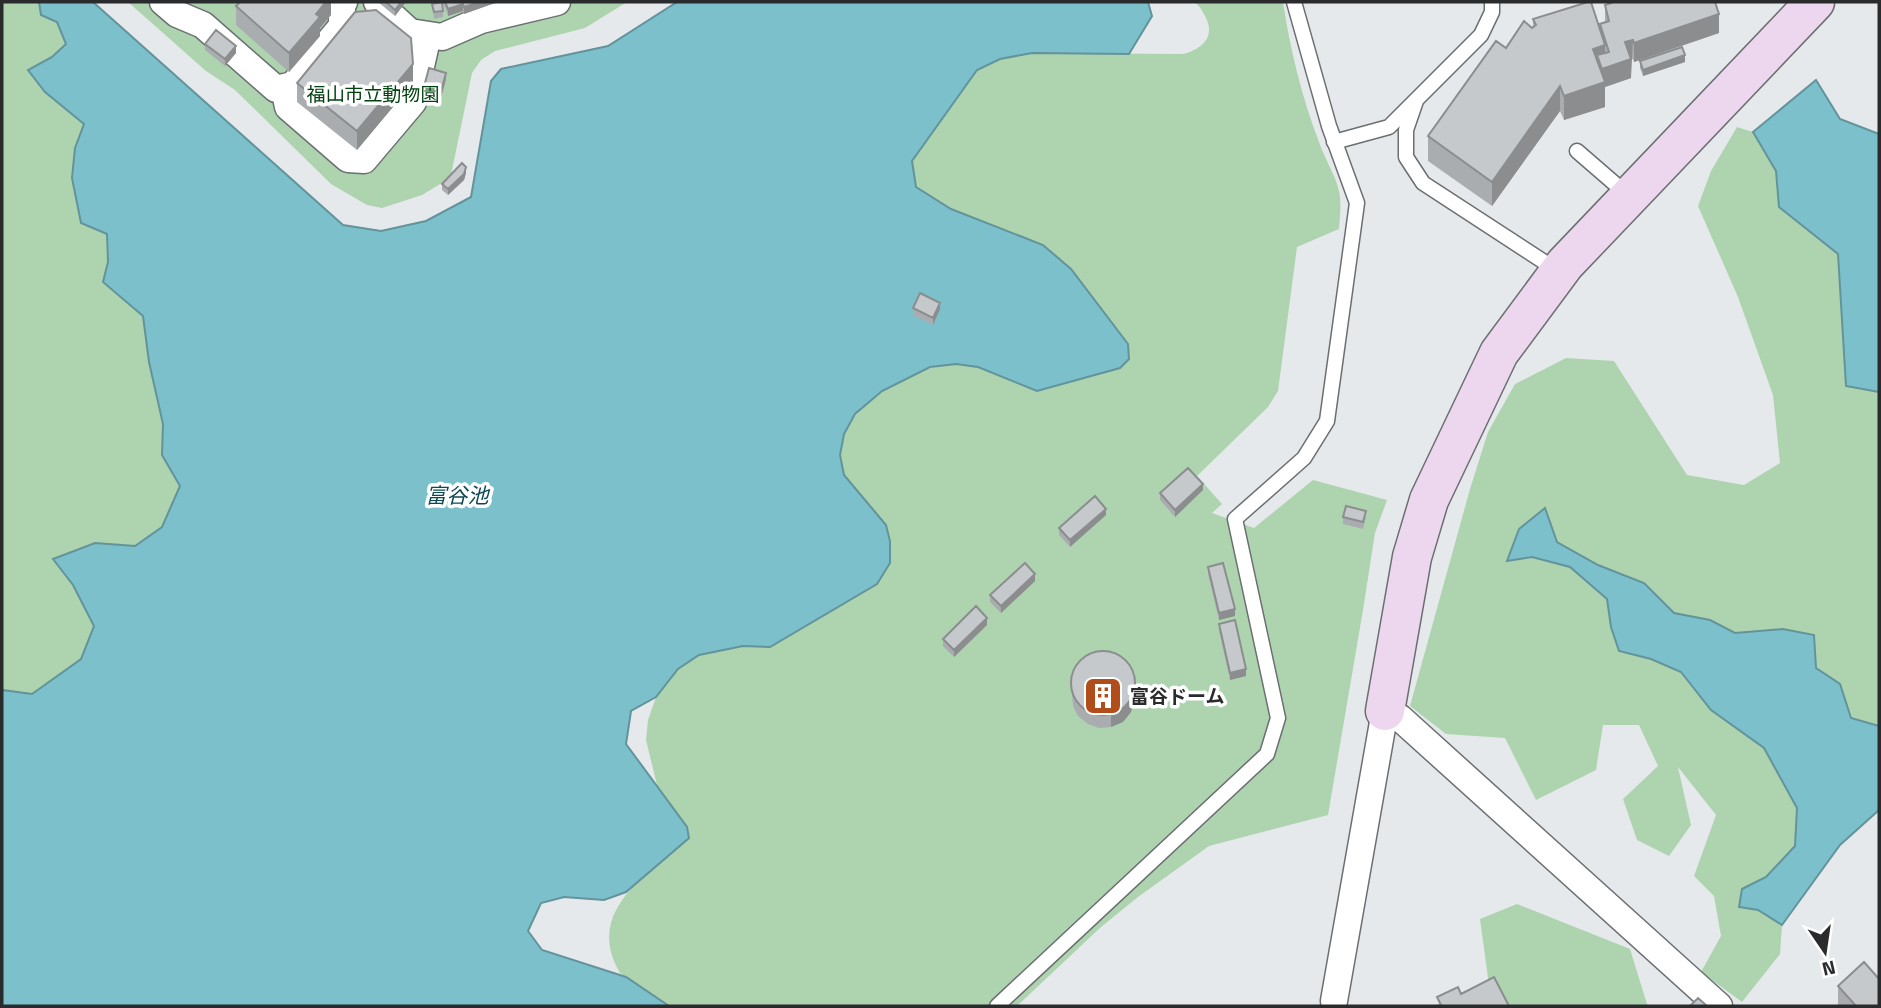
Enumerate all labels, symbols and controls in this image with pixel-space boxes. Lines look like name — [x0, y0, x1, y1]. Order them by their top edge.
park label: 福山市立動物園 — [306, 79, 440, 108]
water label: 富谷池 — [426, 479, 490, 511]
building icon: 富谷ドーム — [1082, 675, 1124, 717]
place label: 富谷ドーム — [1130, 681, 1224, 710]
north arrow — [1790, 917, 1860, 987]
text: N — [1819, 953, 1839, 985]

